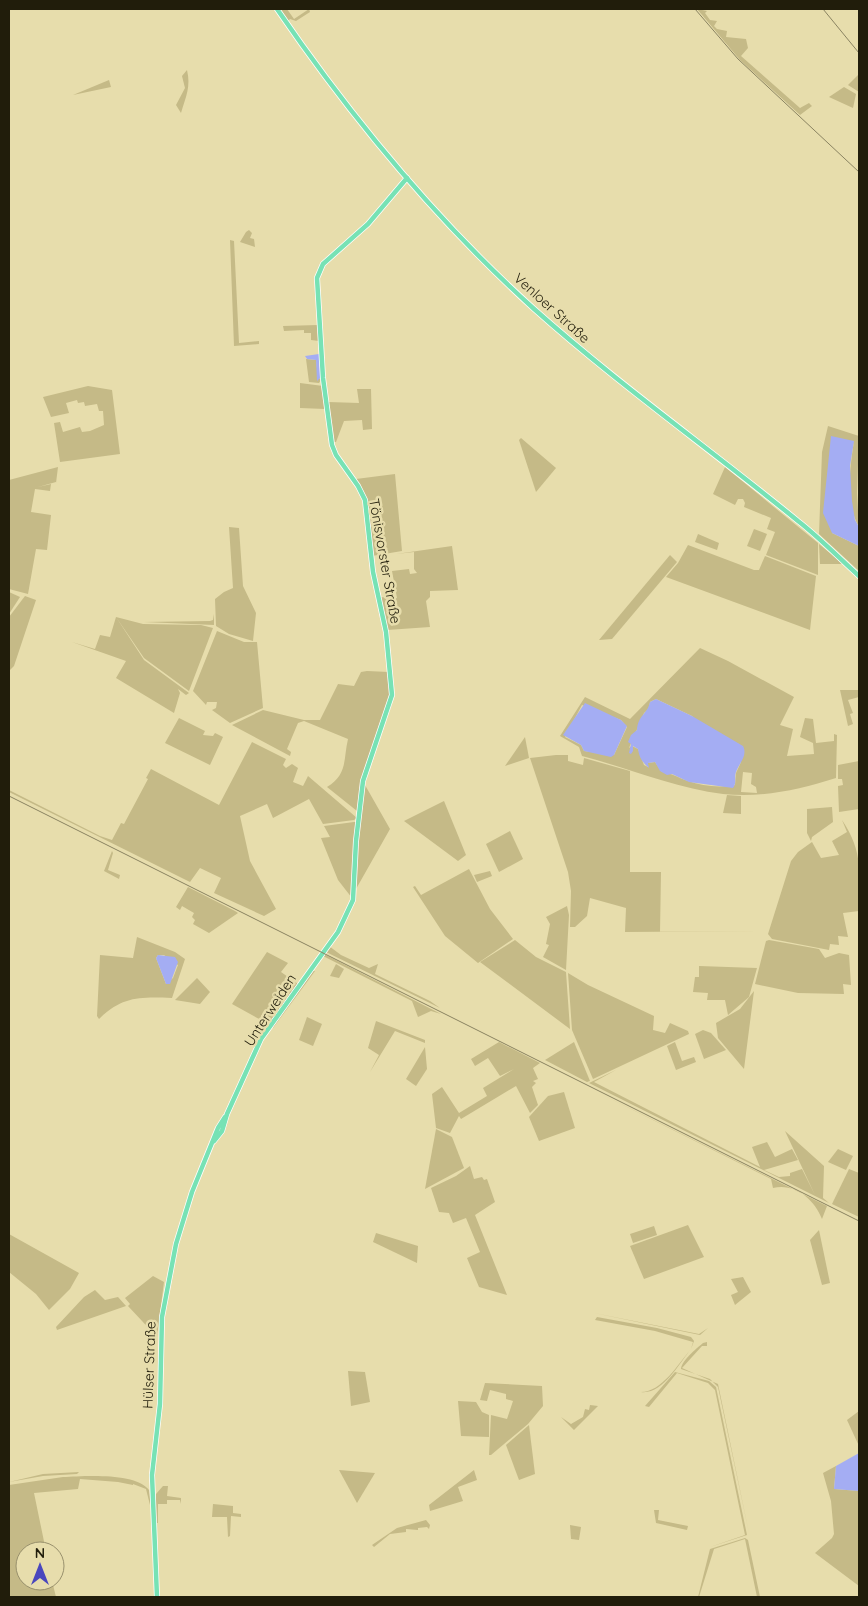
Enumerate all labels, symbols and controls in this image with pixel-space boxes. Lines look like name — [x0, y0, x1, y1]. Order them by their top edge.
street label: Venloer Straße — [510, 269, 594, 347]
street label: Tönisvorster Straße — [365, 497, 405, 625]
street label: Unterweiden — [240, 970, 300, 1050]
street label: Hülser Straße — [138, 1321, 160, 1409]
north arrow — [15, 1541, 65, 1591]
text: N — [35, 1544, 45, 1562]

